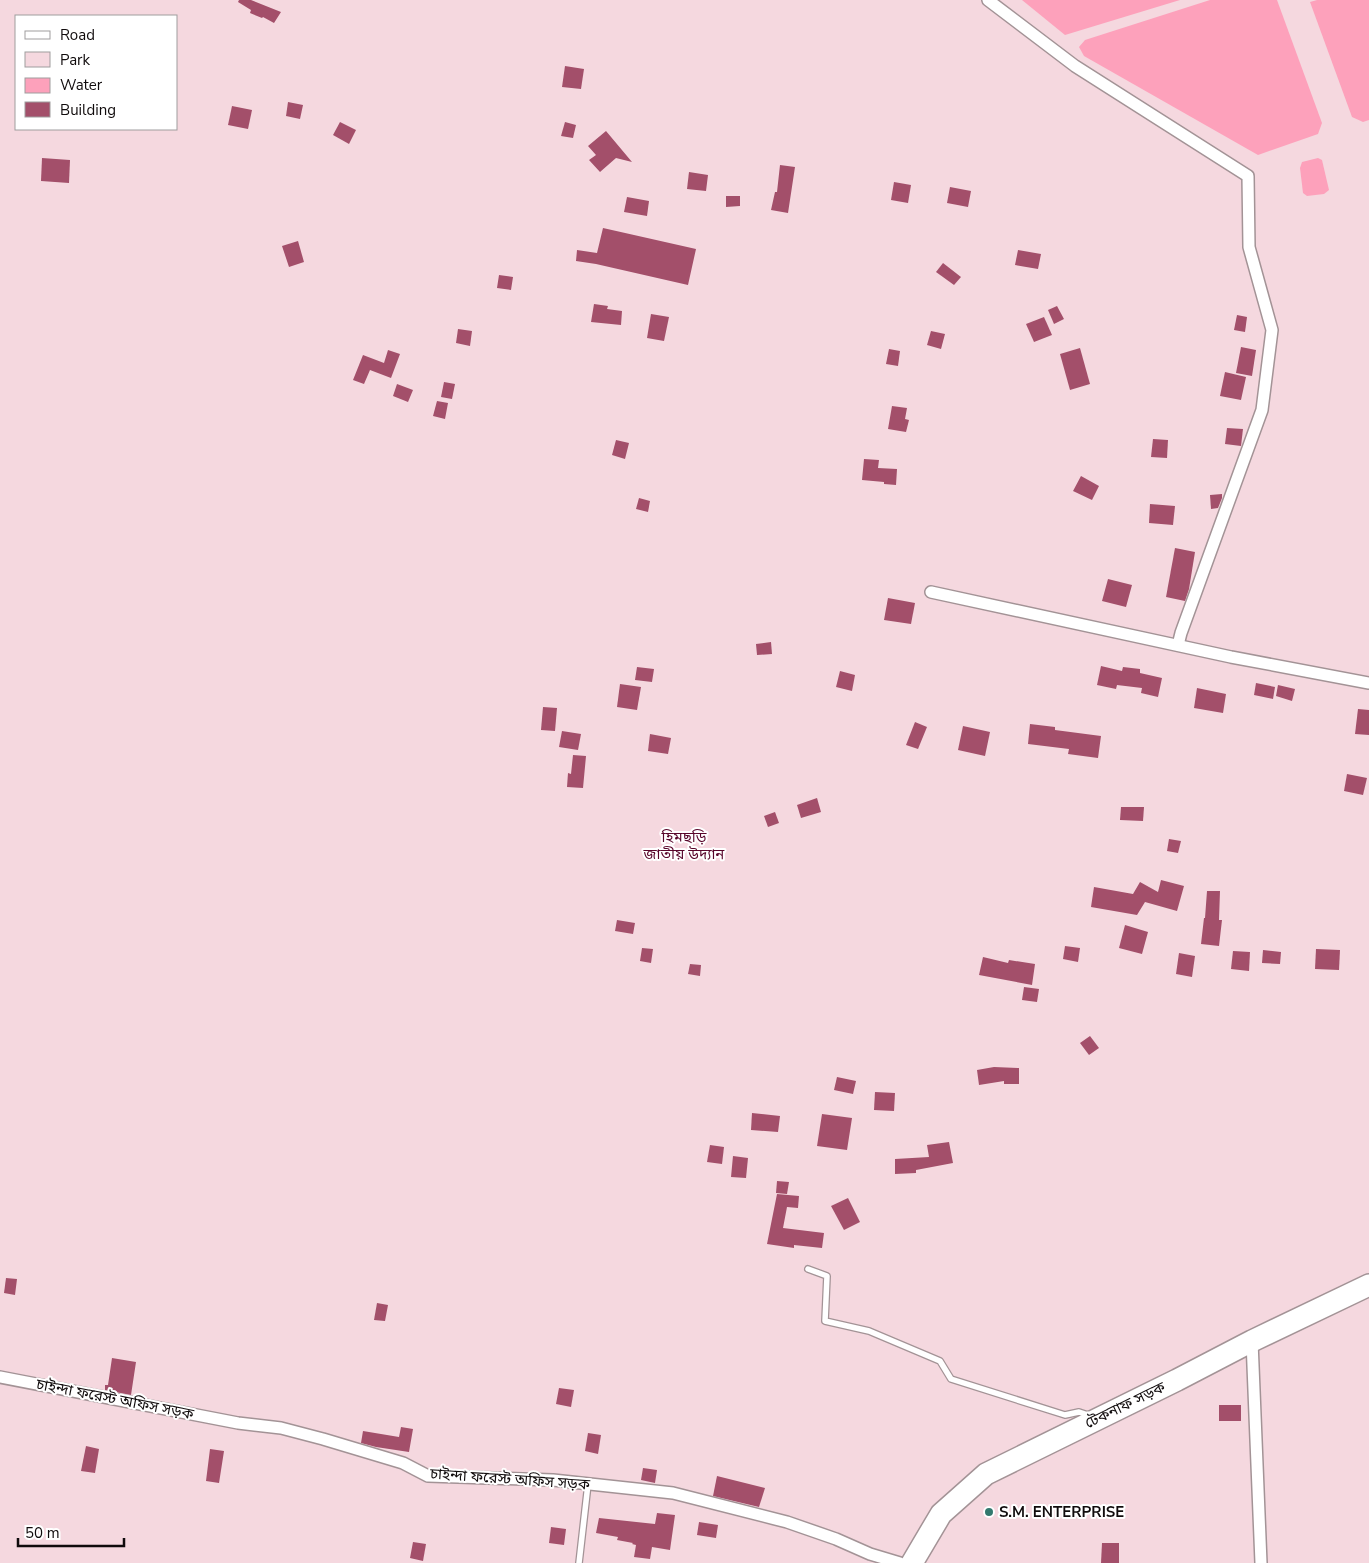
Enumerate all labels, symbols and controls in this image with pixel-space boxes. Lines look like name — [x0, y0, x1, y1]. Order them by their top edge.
legend — [15, 15, 178, 130]
text: Road — [60, 25, 95, 45]
text: Park — [60, 50, 90, 70]
text: Water — [60, 75, 103, 95]
text: Building — [60, 100, 116, 120]
park label: হিমছড়ি জাতীয় উদ্যান — [643, 827, 725, 864]
street label: চাইন্দা ফরেস্ট অফিস সড়ক — [34, 1374, 196, 1424]
street label: টেকনাফ সড়ক — [1081, 1377, 1169, 1433]
street label: চাইন্দা ফরেস্ট অফিস সড়ক — [428, 1463, 591, 1495]
place label: S.M. ENTERPRISE — [999, 1502, 1124, 1522]
marker: S.M. ENTERPRISE — [983, 1506, 995, 1518]
scale bar — [18, 1516, 124, 1548]
text: 50 m — [25, 1523, 60, 1543]

